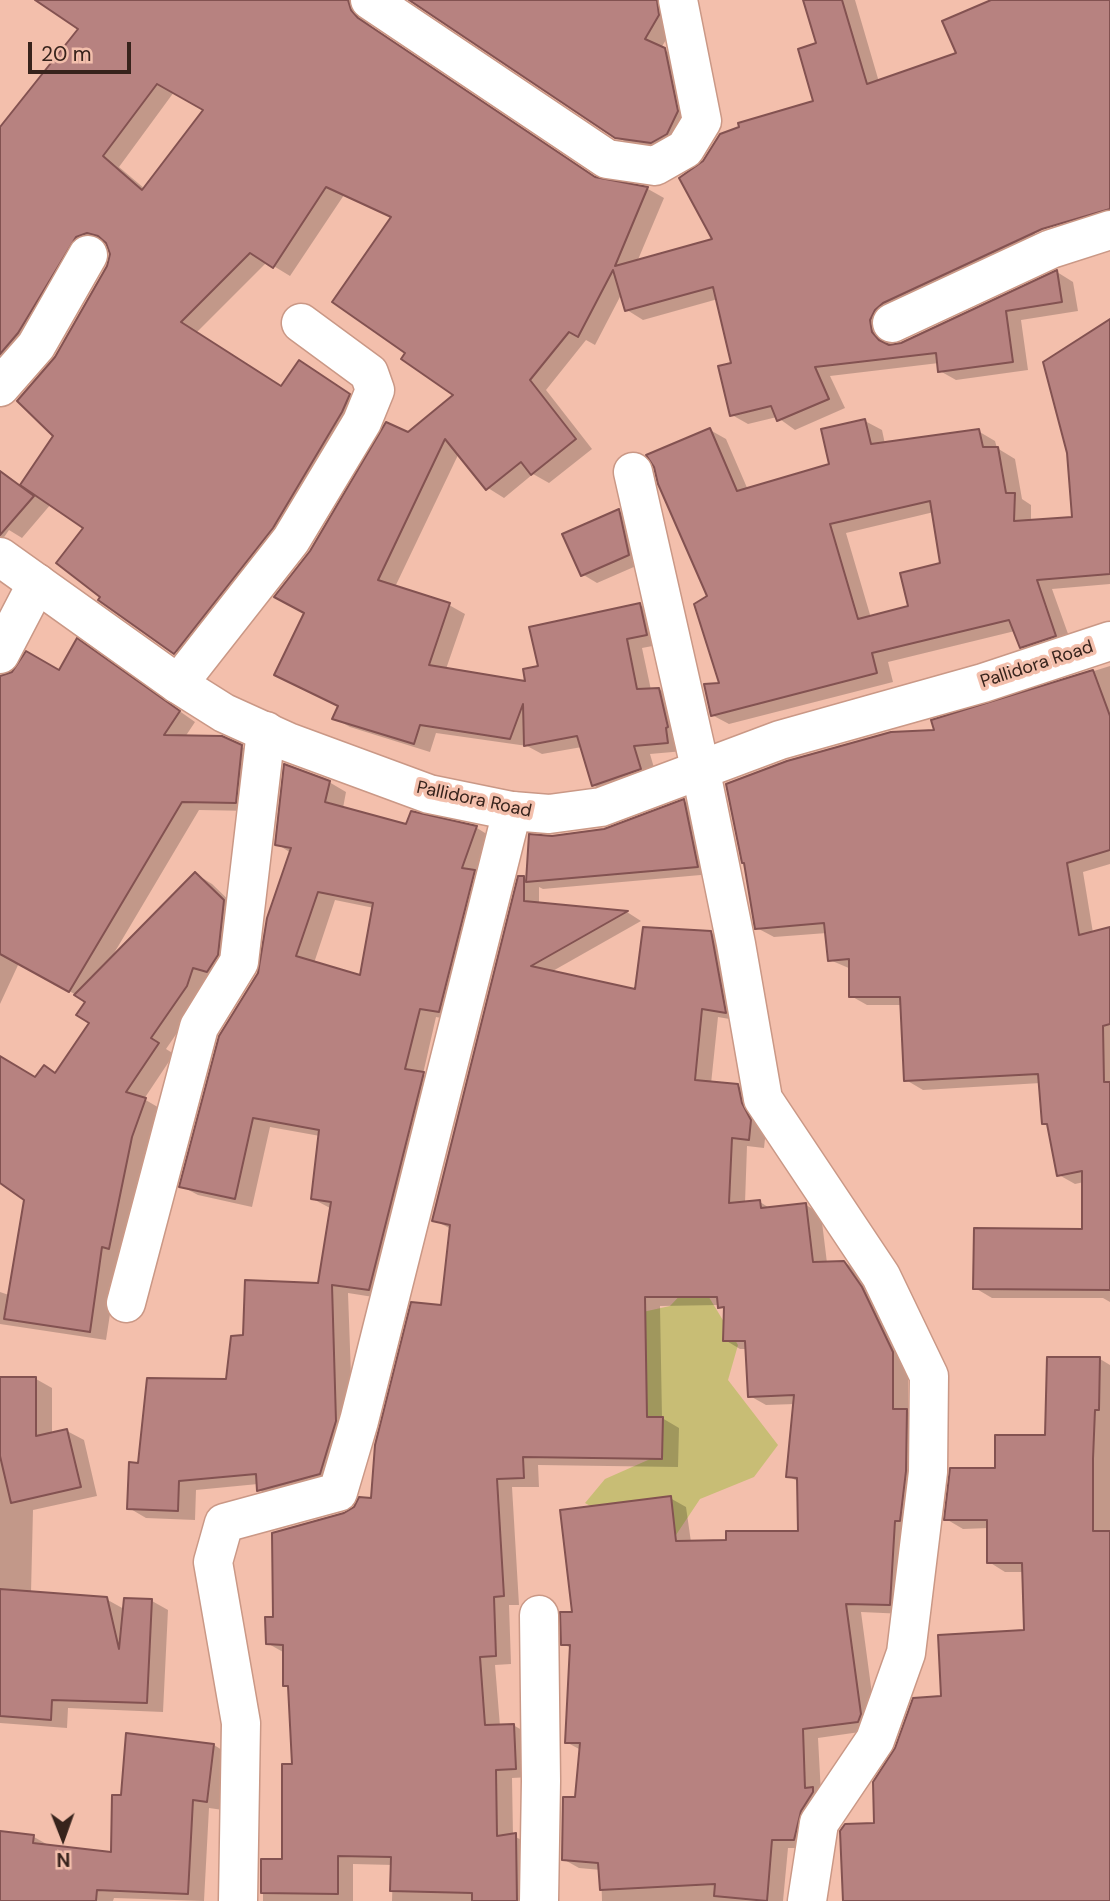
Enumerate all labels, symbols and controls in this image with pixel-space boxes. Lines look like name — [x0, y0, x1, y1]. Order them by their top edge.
scale bar — [32, 28, 135, 72]
text: 20 m — [41, 40, 92, 68]
street label: Pallidora Road — [978, 637, 1096, 693]
street label: Pallidora Road — [414, 777, 534, 823]
north arrow — [28, 1803, 98, 1873]
text: N — [56, 1847, 71, 1872]

